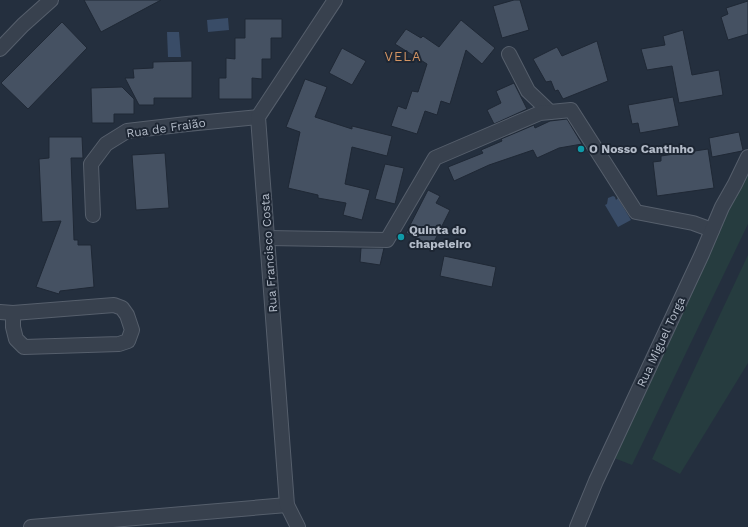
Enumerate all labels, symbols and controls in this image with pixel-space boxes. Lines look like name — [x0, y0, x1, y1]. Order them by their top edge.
district label: VELA — [384, 49, 422, 64]
street label: Rua de Fraião — [125, 116, 207, 140]
place label: O Nosso Cantinho — [589, 142, 694, 156]
marker: O Nosso Cantinho — [576, 144, 586, 154]
street label: Rua Francisco Costa — [258, 193, 280, 313]
place label: Quinta do chapeleiro — [409, 223, 471, 251]
marker: Quinta do chapeleiro — [396, 232, 406, 242]
street label: Rua Miguel Torga — [634, 294, 688, 389]

